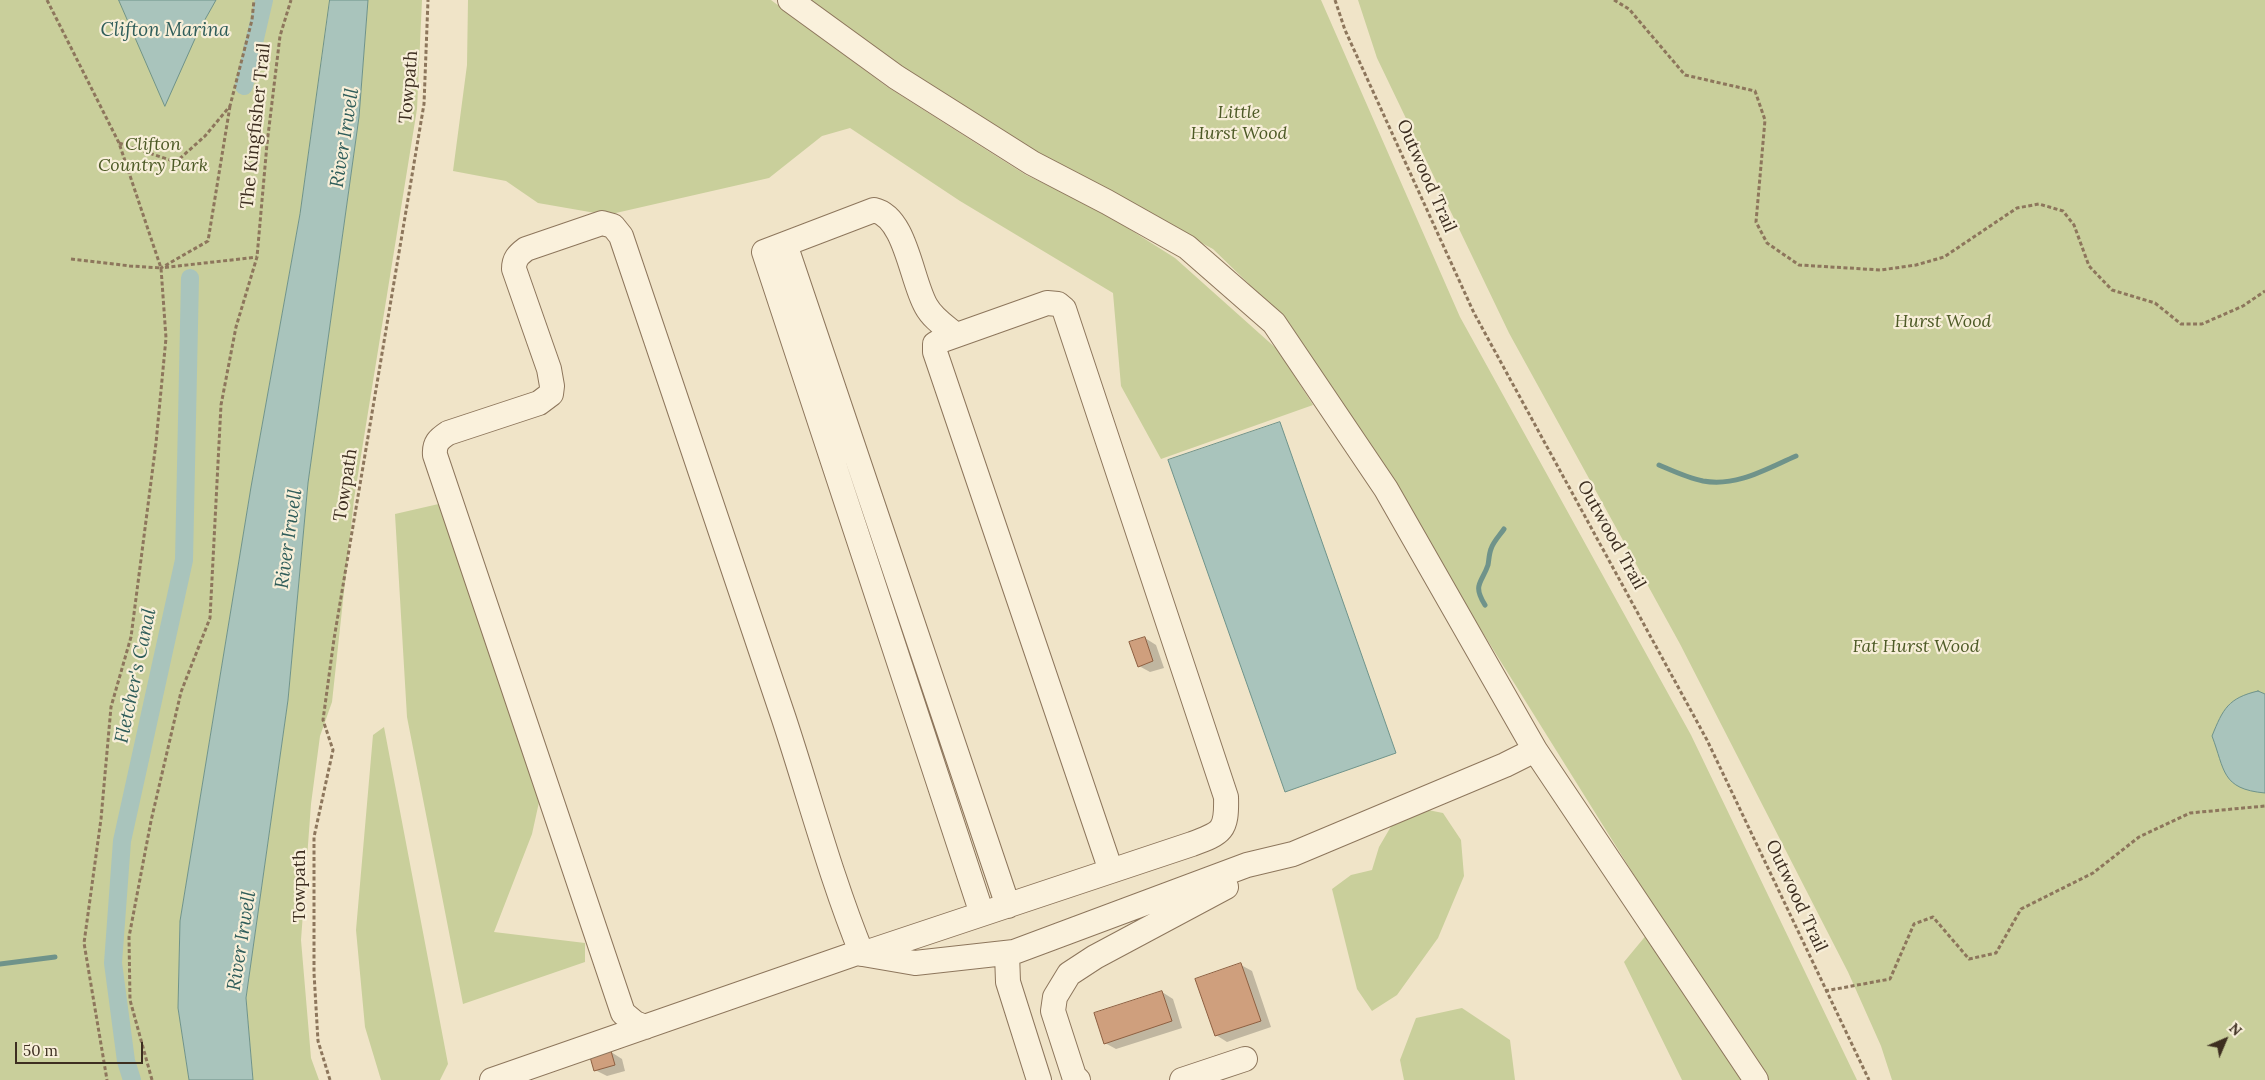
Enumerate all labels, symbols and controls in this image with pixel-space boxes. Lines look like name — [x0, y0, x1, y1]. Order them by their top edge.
water label: Clifton Marina — [101, 20, 229, 42]
street label: The Kingfisher Trail — [237, 42, 275, 210]
street label: Towpath — [395, 50, 423, 124]
water label: River Irwell — [326, 87, 364, 189]
park label: Little Hurst Wood — [1190, 102, 1288, 144]
street label: Outwood Trail — [1391, 116, 1461, 236]
park label: Clifton Country Park — [98, 134, 208, 176]
park label: Hurst Wood — [1894, 311, 1992, 333]
street label: Towpath — [330, 447, 362, 523]
street label: Outwood Trail — [1572, 477, 1650, 593]
water label: River Irwell — [271, 488, 307, 590]
water label: Fletcher's Canal — [111, 607, 161, 745]
park label: Fat Hurst Wood — [1852, 636, 1980, 658]
street label: Outwood Trail — [1761, 836, 1831, 956]
street label: Towpath — [289, 849, 311, 923]
water label: River Irwell — [223, 890, 261, 992]
north arrow — [2200, 1015, 2250, 1065]
text: N — [2225, 1019, 2246, 1040]
scale bar — [18, 1032, 145, 1064]
text: 50 m — [23, 1041, 58, 1060]

